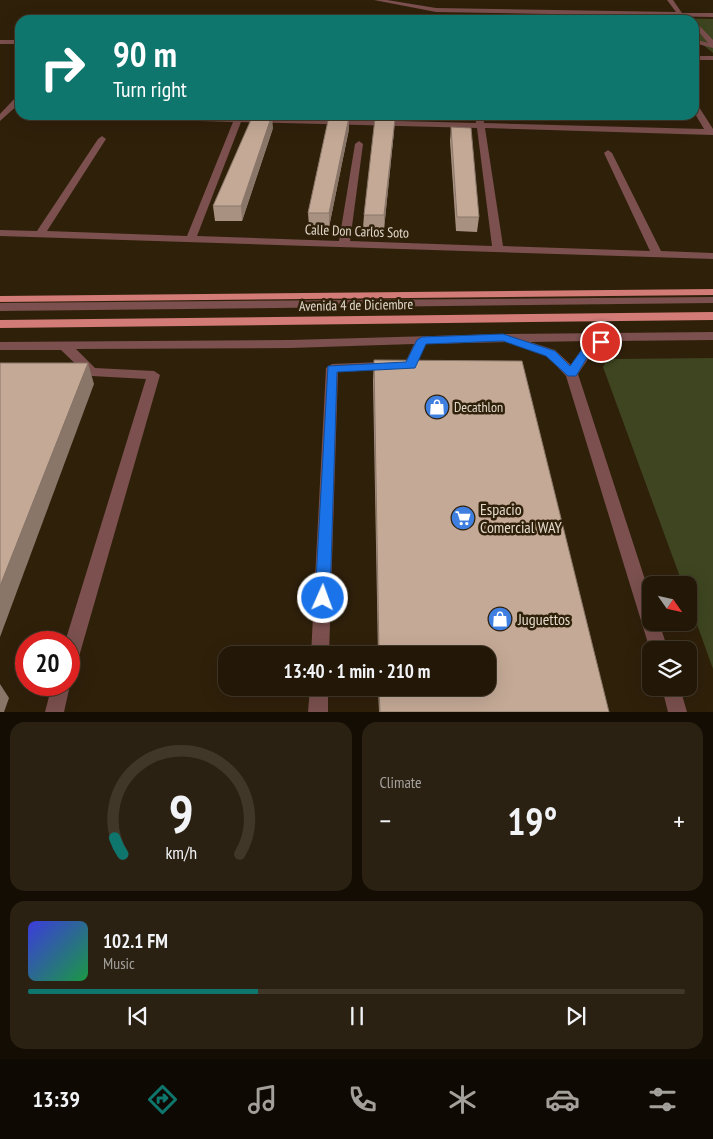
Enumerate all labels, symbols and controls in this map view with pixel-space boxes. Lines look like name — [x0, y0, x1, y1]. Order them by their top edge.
text: 90 m — [113, 31, 177, 77]
icon: right — [30, 35, 95, 100]
text: Turn right — [113, 75, 187, 103]
street label: Calle Don Carlos Soto — [305, 220, 409, 242]
street label: Avenida 4 de Diciembre — [299, 295, 414, 315]
pin — [580, 321, 622, 363]
icon: arrive — [587, 328, 615, 356]
shop icon: Decathlon — [424, 394, 450, 420]
place label: Decathlon — [454, 398, 503, 416]
place label: Espacio Comercial WAY — [480, 499, 563, 537]
supermarket icon: Espacio Comercial WAY — [450, 505, 476, 531]
position arrow — [296, 571, 348, 623]
north arrow — [642, 576, 698, 631]
map controls — [642, 576, 697, 696]
shop icon: Juguettos — [487, 606, 513, 632]
place label: Juguettos — [517, 609, 570, 629]
speed limit sign: 20 — [15, 631, 80, 696]
button: layers — [642, 641, 697, 696]
text: 13:40 · 1 min · 210 m — [284, 659, 430, 683]
text: Climate — [380, 772, 422, 792]
text: 9 — [168, 780, 193, 847]
text: 19° — [507, 796, 557, 845]
text: − — [380, 802, 391, 839]
text: + — [673, 802, 685, 839]
text: km/h — [165, 841, 197, 864]
text: 102.1 FM — [103, 929, 168, 953]
text: Music — [103, 953, 135, 973]
icon: previous — [124, 1002, 152, 1030]
icon: pause — [343, 1002, 371, 1030]
icon: next — [562, 1002, 590, 1030]
icon: directions — [145, 1082, 180, 1117]
icon: music — [245, 1082, 280, 1117]
icon: phone — [345, 1082, 380, 1117]
icon: climate — [445, 1082, 480, 1117]
icon: car — [545, 1082, 580, 1117]
icon: filters — [645, 1082, 680, 1117]
text: 13:39 — [33, 1085, 80, 1113]

